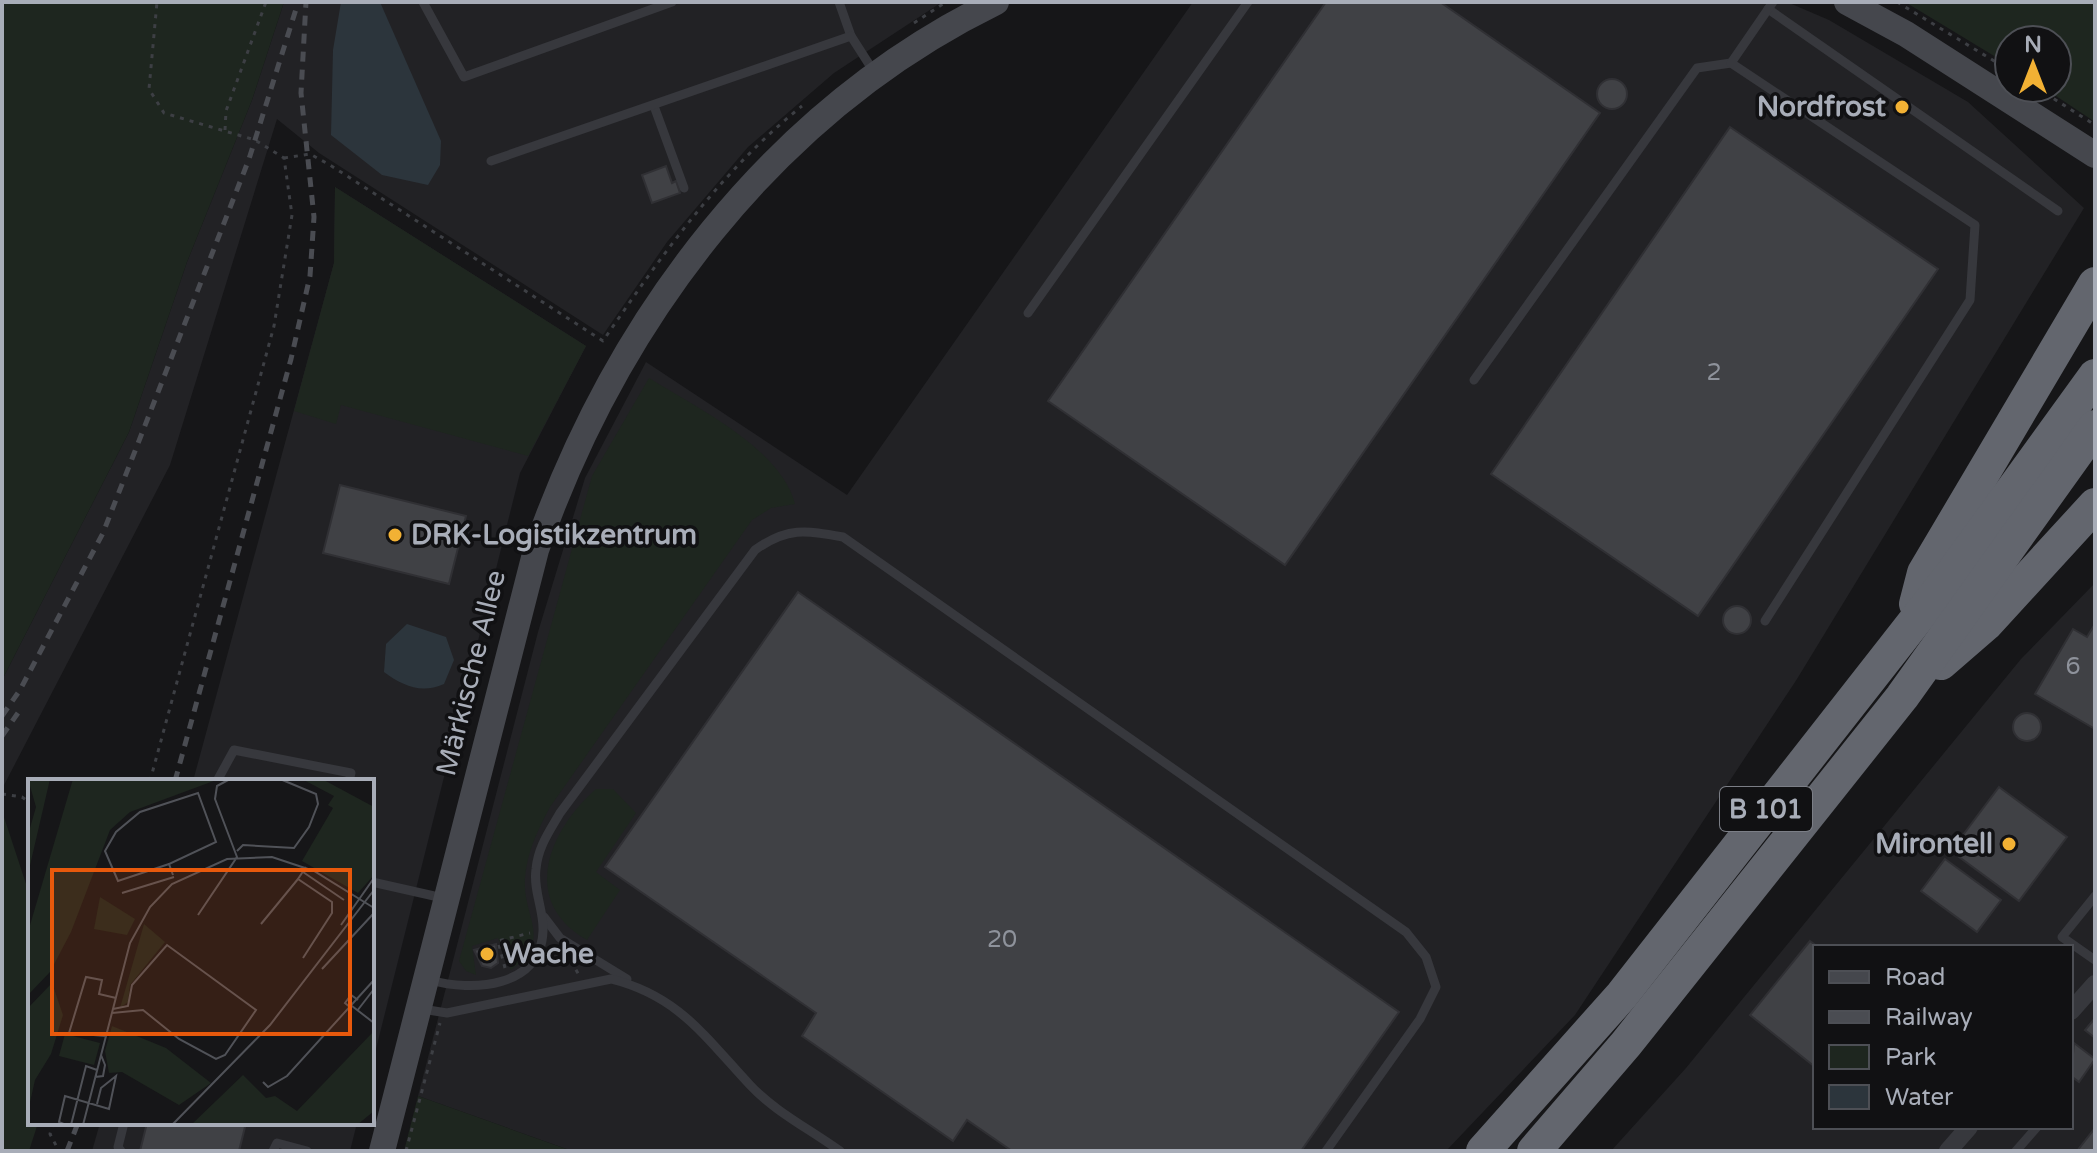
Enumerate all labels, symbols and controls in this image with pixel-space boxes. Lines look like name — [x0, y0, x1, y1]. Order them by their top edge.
north arrow — [1993, 24, 2073, 104]
text: N — [2024, 32, 2042, 58]
place label: Nordfrost — [1757, 90, 1886, 124]
marker: Nordfrost — [1893, 98, 1911, 116]
house number: 2 — [1706, 358, 1722, 387]
place label: DRK-Logistikzentrum — [411, 518, 697, 552]
marker: DRK-Logistikzentrum — [386, 526, 404, 544]
street label: Märkische Allee — [429, 567, 513, 779]
house number: 6 — [2065, 652, 2081, 681]
inset map — [28, 779, 374, 1125]
road number: B 101 — [1720, 787, 1812, 831]
place label: Mirontell — [1875, 827, 1993, 861]
marker: Mirontell — [2000, 835, 2018, 853]
house number: 20 — [987, 925, 1017, 954]
place label: Wache — [503, 937, 594, 971]
marker: Wache — [478, 945, 496, 963]
legend — [1813, 945, 2073, 1129]
text: Road — [1885, 963, 1945, 992]
text: Railway — [1885, 1003, 1973, 1032]
text: Park — [1885, 1043, 1936, 1072]
text: Water — [1885, 1083, 1954, 1112]

